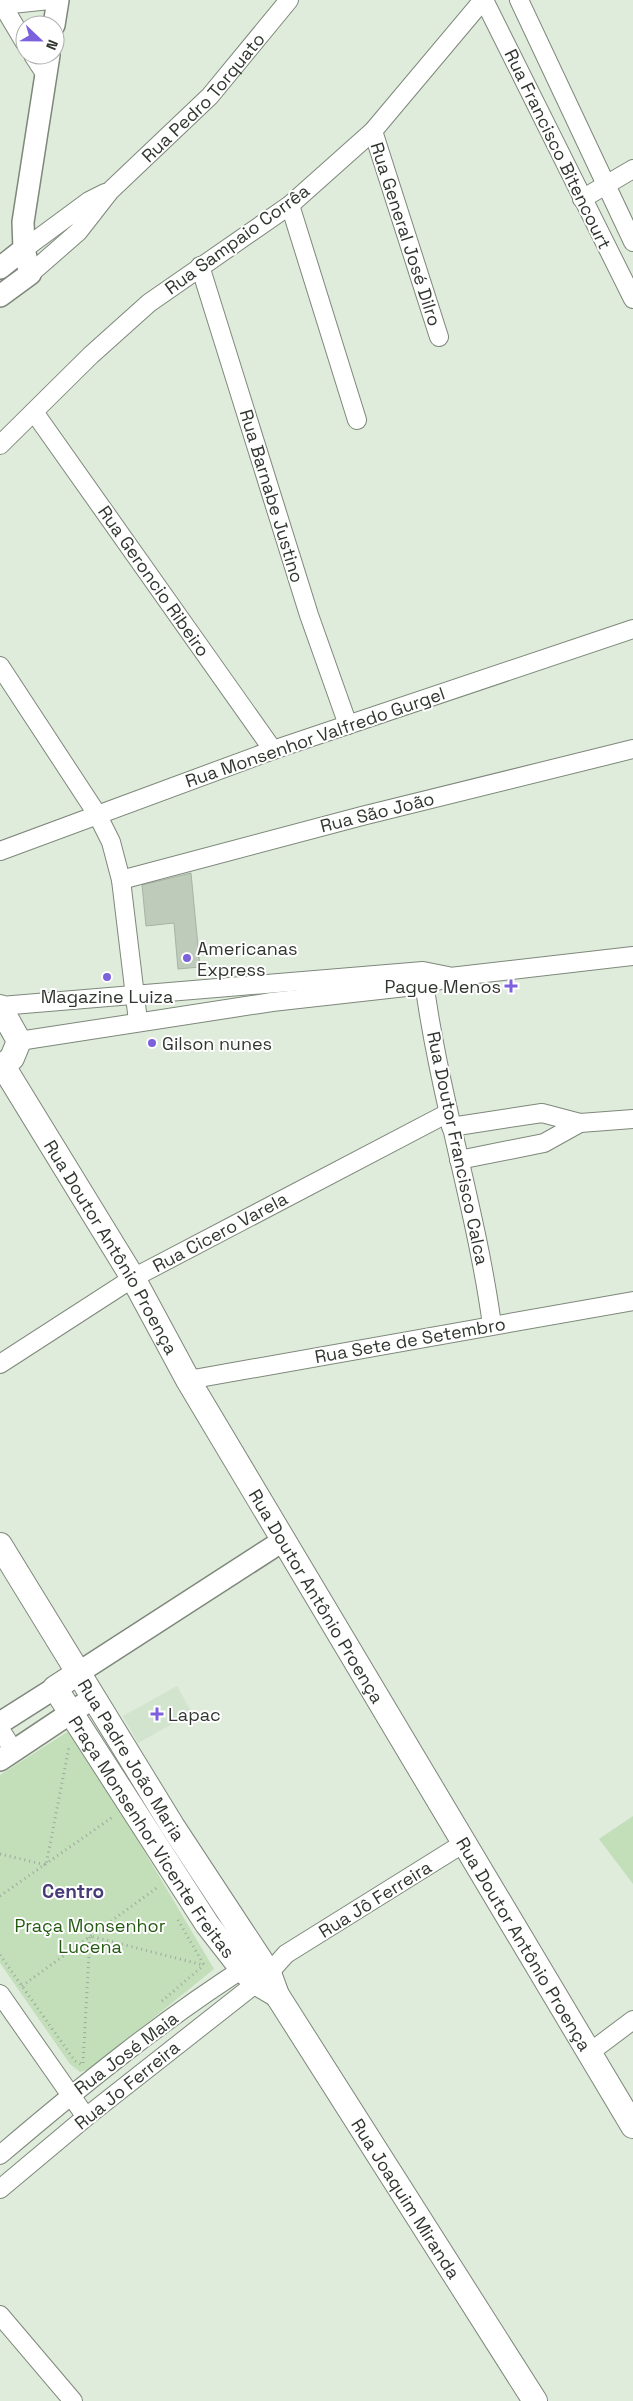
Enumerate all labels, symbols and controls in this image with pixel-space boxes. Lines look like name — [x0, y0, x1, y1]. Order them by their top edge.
north arrow — [15, 15, 65, 65]
street label: Rua Pedro Torquato — [136, 28, 269, 167]
text: N — [42, 37, 62, 53]
street label: Rua Francisco Bitencourt — [499, 45, 617, 253]
street label: Rua General José Dilro — [365, 139, 447, 329]
street label: Rua Sampaio Corrêa — [160, 179, 314, 299]
street label: Rua Barnabe Justino — [235, 407, 309, 585]
street label: Rua Geroncio Ribeiro — [93, 501, 215, 661]
street label: Rua Monsenhor Valfredo Gurgel — [182, 682, 448, 792]
street label: Rua São João — [318, 787, 436, 837]
place label: Americanas Express — [197, 937, 298, 981]
marker: Americanas Express — [181, 952, 193, 964]
marker: Magazine Luiza — [101, 971, 113, 983]
place label: Pague Menos — [385, 975, 501, 998]
marker: Pague Menos — [505, 980, 517, 992]
place label: Magazine Luiza — [41, 985, 173, 1008]
street label: Rua Doutor Francisco Calca — [422, 1029, 494, 1267]
place label: Gilson nunes — [162, 1032, 272, 1055]
marker: Gilson nunes — [146, 1037, 158, 1049]
street label: Rua Doutor Antônio Proença — [39, 1135, 183, 1358]
street label: Rua Cicero Varela — [149, 1187, 291, 1277]
street label: Rua Sete de Setembro — [313, 1312, 507, 1368]
street label: Rua Doutor Antônio Proença — [244, 1485, 390, 1707]
street label: Rua Padre João Maria — [73, 1674, 190, 1845]
place label: Lapac — [168, 1703, 221, 1726]
marker: Lapac — [150, 1707, 164, 1721]
street label: Praça Monsenhor Vicente Freitas — [64, 1711, 240, 1962]
street label: Rua Doutor Antônio Proença — [452, 1832, 597, 2055]
street label: Rua Jô Ferreira — [314, 1855, 436, 1943]
district label: Centro — [42, 1879, 104, 1904]
park label: Praça Monsenhor Lucena — [15, 1914, 166, 1958]
street label: Rua José Maia — [70, 2006, 182, 2100]
street label: Rua Jo Ferreira — [70, 2036, 184, 2134]
street label: Rua Joaquim Miranda — [347, 2114, 466, 2283]

